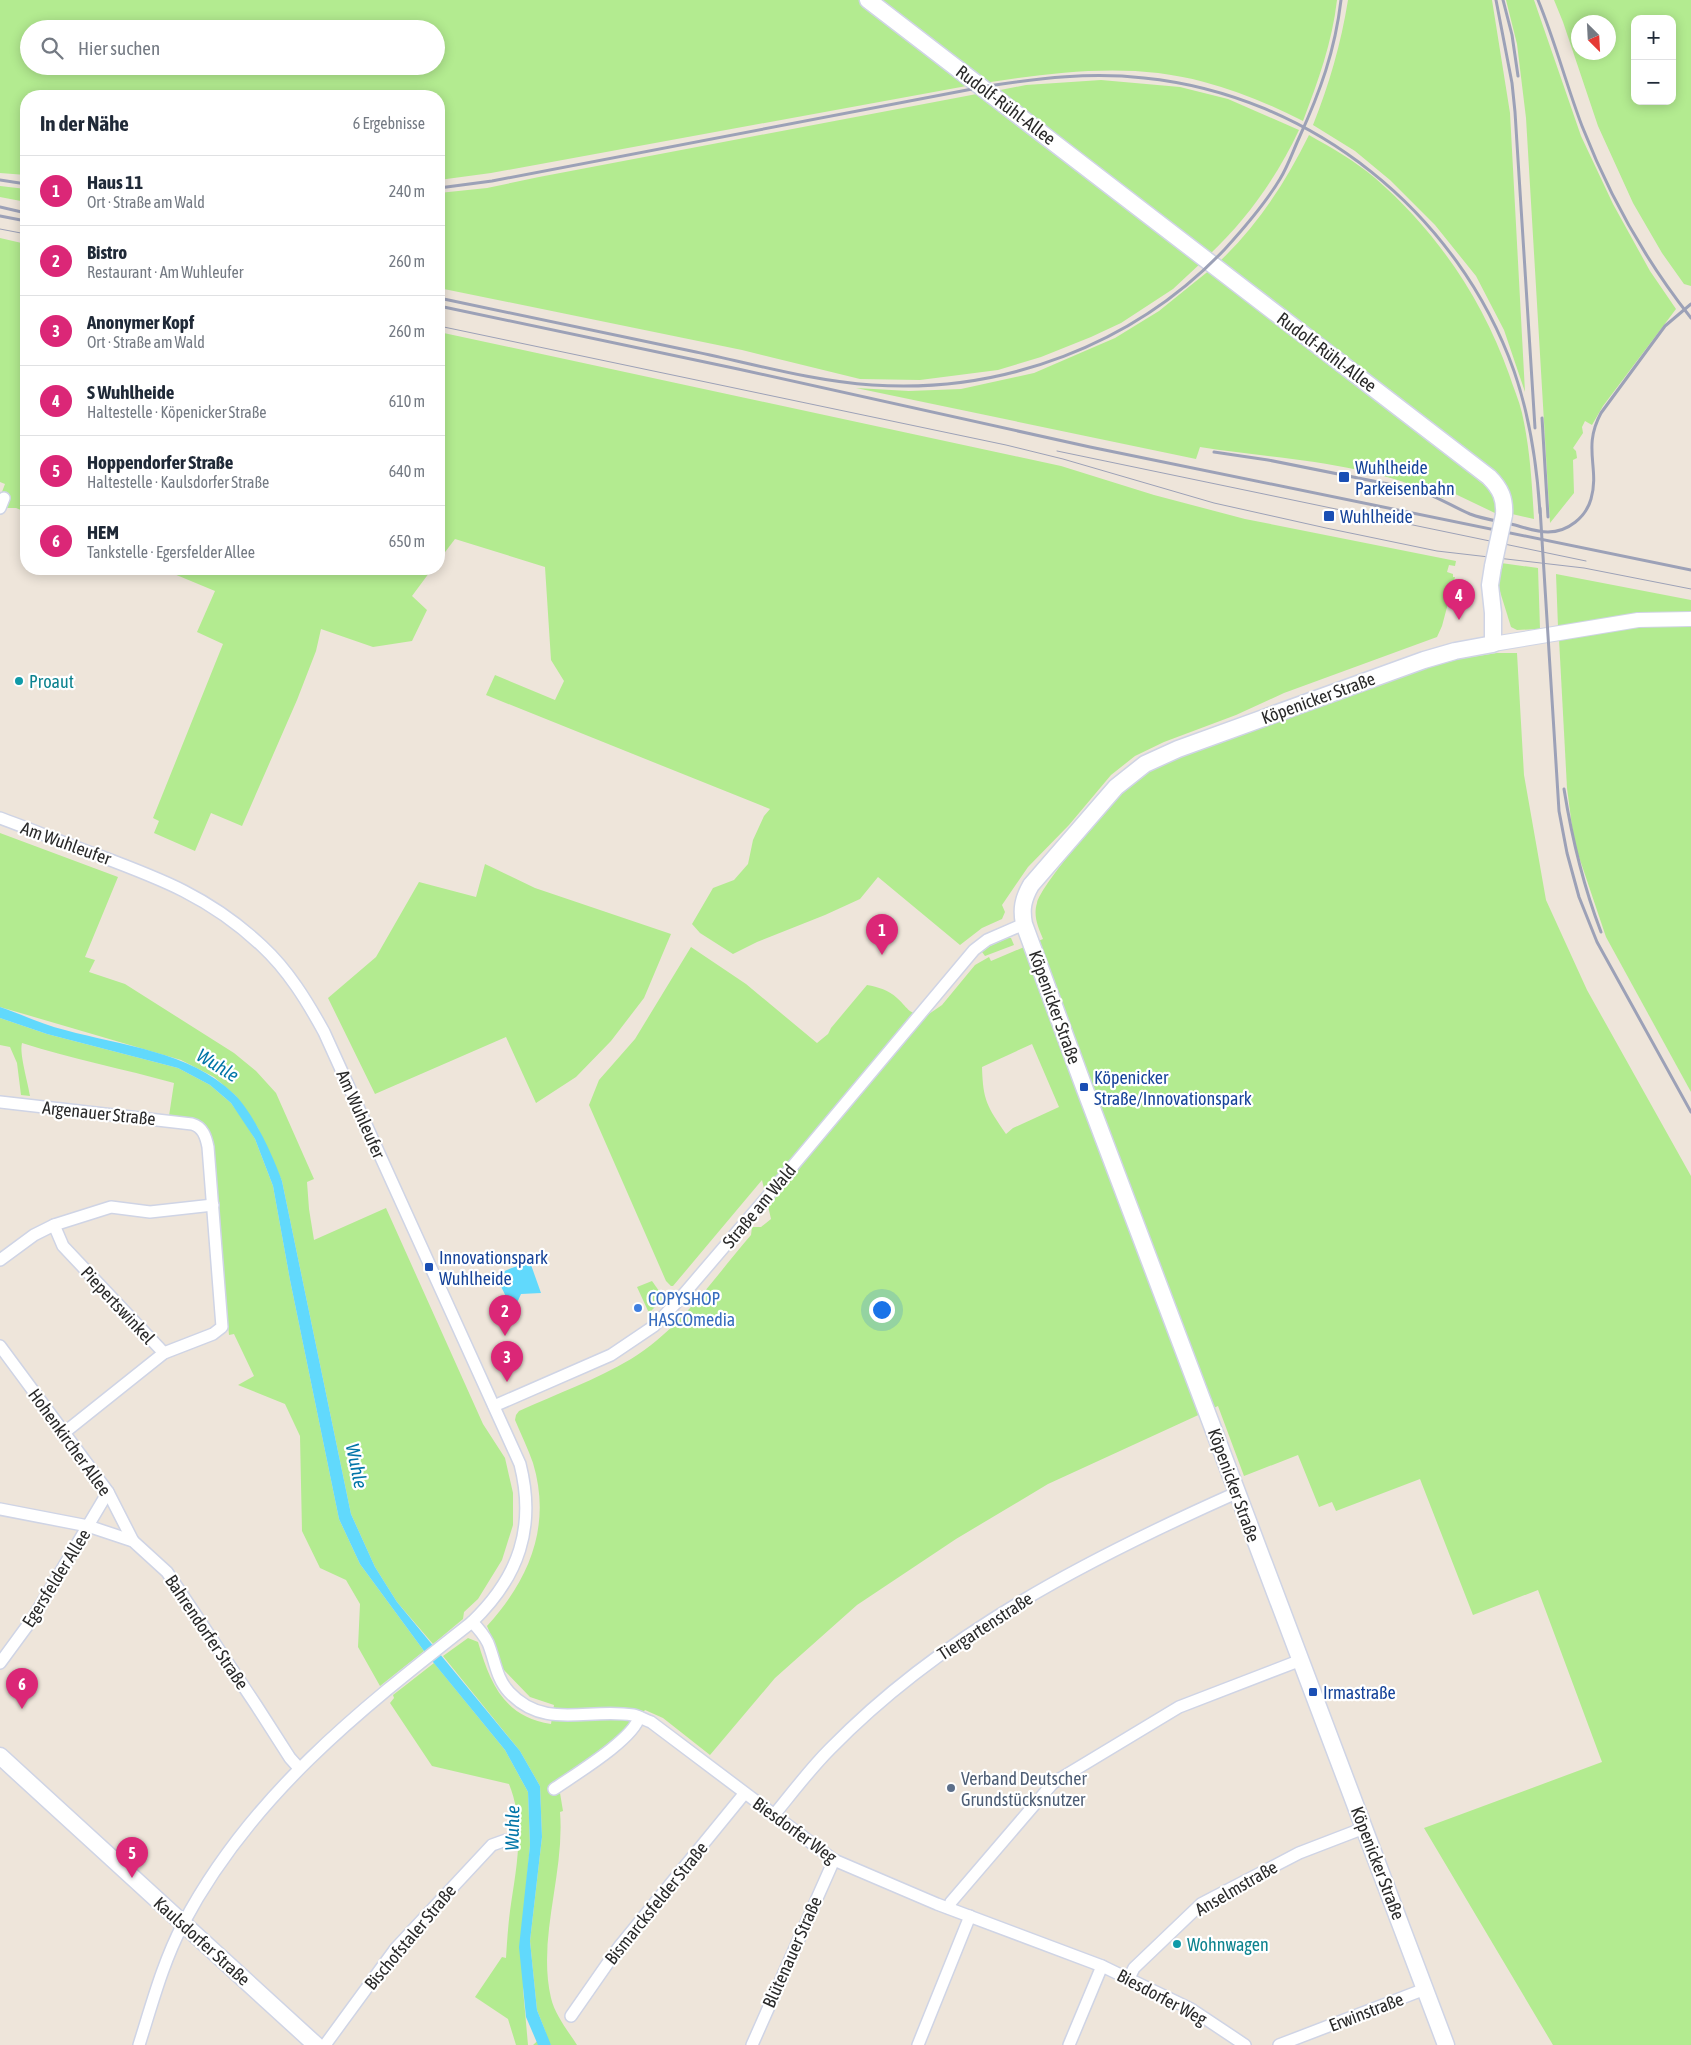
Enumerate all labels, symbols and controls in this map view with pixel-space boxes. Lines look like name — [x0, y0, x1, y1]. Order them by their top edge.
north arrow — [1571, 15, 1616, 60]
map controls — [1631, 15, 1676, 105]
button: + — [1631, 15, 1676, 60]
search box — [20, 20, 445, 75]
icon: search — [38, 34, 66, 62]
text: Hier suchen — [78, 37, 160, 59]
button: − — [1631, 60, 1676, 105]
street label: Rudolf-Rühl-Allee — [952, 61, 1060, 149]
text: In der Nähe — [40, 111, 129, 135]
text: 6 Ergebnisse — [353, 114, 425, 132]
text: Haus 11 — [87, 171, 143, 193]
text: 1 — [52, 182, 60, 200]
text: 240 m — [389, 182, 425, 200]
text: Ort · Straße am Wald — [87, 193, 205, 211]
text: Bistro — [87, 241, 127, 263]
text: 2 — [52, 252, 60, 270]
text: 260 m — [389, 252, 425, 270]
text: Restaurant · Am Wuhleufer — [87, 263, 244, 281]
street label: Rudolf-Rühl-Allee — [1273, 308, 1381, 396]
text: Anonymer Kopf — [87, 311, 194, 333]
text: 3 — [52, 322, 60, 340]
text: 260 m — [389, 322, 425, 340]
text: Ort · Straße am Wald — [87, 333, 205, 351]
text: S Wuhlheide — [87, 381, 174, 403]
text: 4 — [52, 392, 60, 410]
text: 610 m — [389, 392, 425, 410]
text: Haltestelle · Köpenicker Straße — [87, 403, 267, 421]
text: Hoppendorfer Straße — [87, 451, 233, 473]
place label: Wuhlheide Parkeisenbahn — [1355, 457, 1455, 499]
text: 5 — [52, 462, 60, 480]
text: 640 m — [389, 462, 425, 480]
marker: Wuhlheide Parkeisenbahn — [1337, 470, 1351, 484]
text: Haltestelle · Kaulsdorfer Straße — [87, 473, 269, 491]
place label: Wuhlheide — [1340, 506, 1413, 527]
marker: Wuhlheide — [1322, 509, 1336, 523]
text: HEM — [87, 521, 119, 543]
text: 6 — [52, 532, 60, 550]
text: 650 m — [389, 532, 425, 550]
text: Tankstelle · Egersfelder Allee — [87, 543, 255, 561]
pin: 4 — [1443, 579, 1475, 620]
street label: Köpenicker Straße — [1258, 668, 1378, 728]
place label: Proaut — [29, 671, 74, 692]
marker: Proaut — [13, 675, 25, 687]
street label: Am Wuhleufer — [18, 817, 115, 869]
pin: 1 — [866, 914, 898, 955]
street label: Köpenicker Straße — [1025, 947, 1085, 1067]
water label: Wuhle — [193, 1044, 243, 1086]
street label: Am Wuhleufer — [332, 1067, 390, 1162]
place label: Köpenicker Straße/Innovationspark — [1094, 1067, 1252, 1109]
marker: Köpenicker Straße/Innovationspark — [1078, 1081, 1090, 1093]
street label: Argenauer Straße — [41, 1097, 157, 1129]
street label: Straße am Wald — [718, 1160, 800, 1252]
place label: Innovationspark Wuhlheide — [439, 1247, 548, 1289]
marker: Innovationspark Wuhlheide — [423, 1261, 435, 1273]
street label: Piepertswinkel — [77, 1262, 159, 1348]
place label: COPYSHOP HASCOmedia — [648, 1288, 735, 1330]
pin: 2 — [489, 1295, 521, 1336]
your location — [869, 1297, 895, 1323]
marker: COPYSHOP HASCOmedia — [632, 1302, 644, 1314]
pin: 3 — [491, 1341, 523, 1382]
street label: Hohenkircher Allee — [24, 1384, 116, 1500]
street label: Köpenicker Straße — [1204, 1425, 1264, 1545]
water label: Wuhle — [342, 1442, 372, 1490]
street label: Egersfelder Allee — [18, 1525, 94, 1631]
street label: Bahrendorfer Straße — [161, 1571, 253, 1693]
street label: Tiergartenstraße — [934, 1588, 1036, 1664]
pin: 6 — [6, 1668, 38, 1709]
place label: Irmastraße — [1323, 1682, 1396, 1703]
marker: Irmastraße — [1307, 1686, 1319, 1698]
place label: Verband Deutscher Grundstücksnutzer — [961, 1768, 1087, 1810]
marker: Verband Deutscher Grundstücksnutzer — [945, 1782, 957, 1794]
street label: Biesdorfer Weg — [749, 1793, 841, 1868]
street label: Köpenicker Straße — [1347, 1804, 1409, 1922]
water label: Wuhle — [501, 1805, 523, 1851]
pin: 5 — [116, 1837, 148, 1878]
street label: Bismarcksfelder Straße — [600, 1838, 712, 1968]
street label: Anselmstraße — [1191, 1856, 1281, 1920]
street label: Bischofstaler Straße — [360, 1880, 460, 1994]
street label: Kaulsdorfer Straße — [149, 1892, 255, 1990]
street label: Blütenauer Straße — [758, 1893, 826, 2011]
place label: Wohnwagen — [1187, 1934, 1269, 1955]
marker: Wohnwagen — [1171, 1938, 1183, 1950]
street label: Biesdorfer Weg — [1114, 1965, 1211, 2030]
street label: Erwinstraße — [1326, 1988, 1406, 2036]

